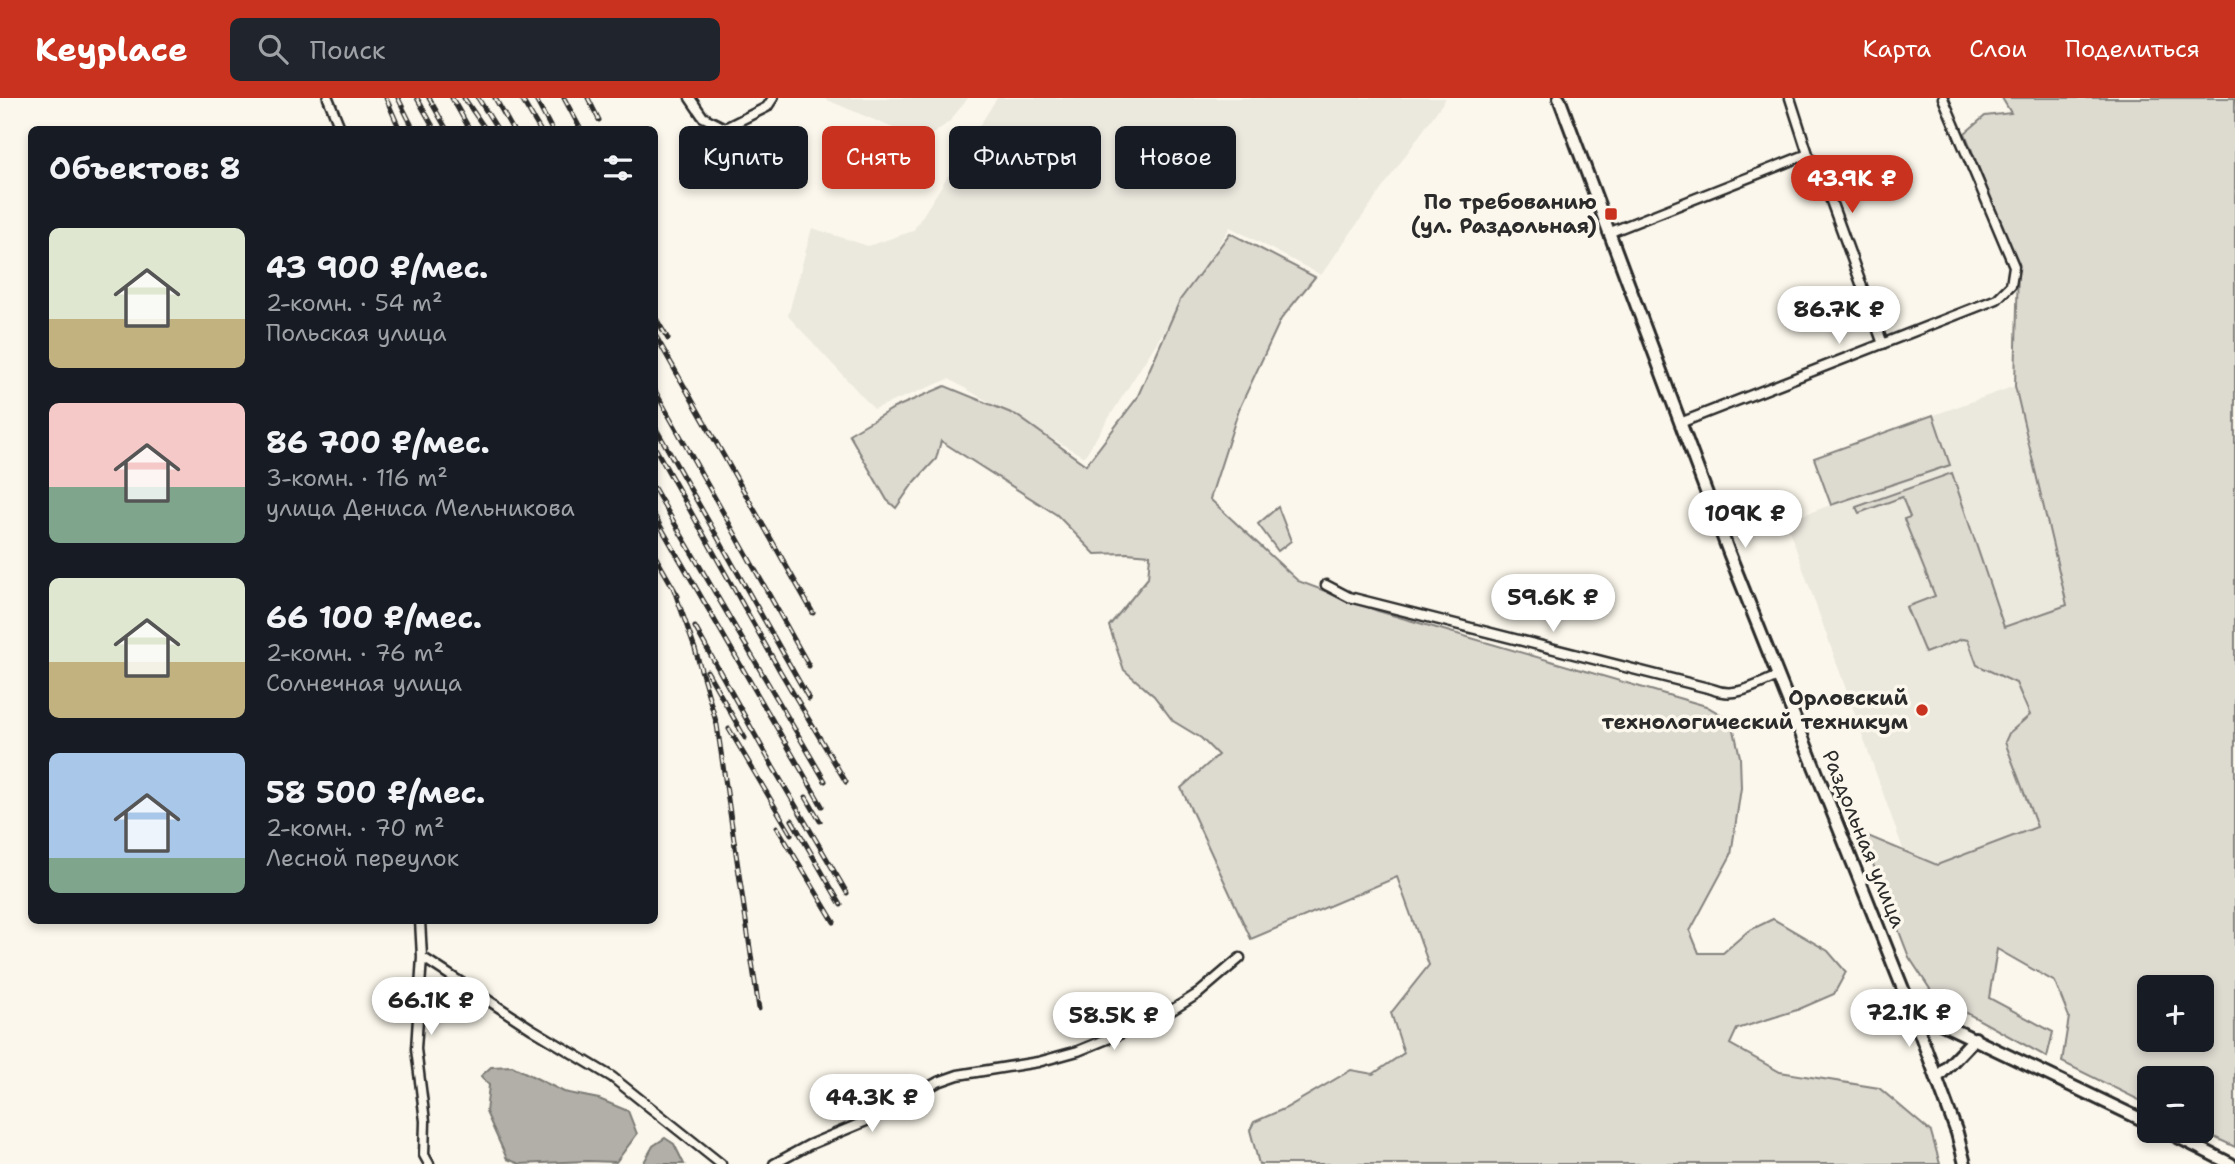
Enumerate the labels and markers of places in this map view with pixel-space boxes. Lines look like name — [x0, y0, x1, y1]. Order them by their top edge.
pin: 43.9K ₽ — [1787, 156, 1917, 215]
place label: По требованию (ул. Раздольная) — [1411, 188, 1597, 240]
marker: По требованию (ул. Раздольная) — [1603, 206, 1619, 222]
pin: 86.7K ₽ — [1774, 286, 1904, 346]
pin: 109K ₽ — [1688, 490, 1802, 550]
pin: 59.6K ₽ — [1488, 574, 1618, 634]
place label: Орловский технологический техникум — [1602, 684, 1909, 736]
marker: Орловский технологический техникум — [1914, 702, 1930, 718]
pin: 66.1K ₽ — [366, 978, 496, 1037]
pin: 72.1K ₽ — [1844, 990, 1974, 1049]
pin: 58.5K ₽ — [1049, 992, 1179, 1052]
pin: 44.3K ₽ — [807, 1074, 937, 1134]

